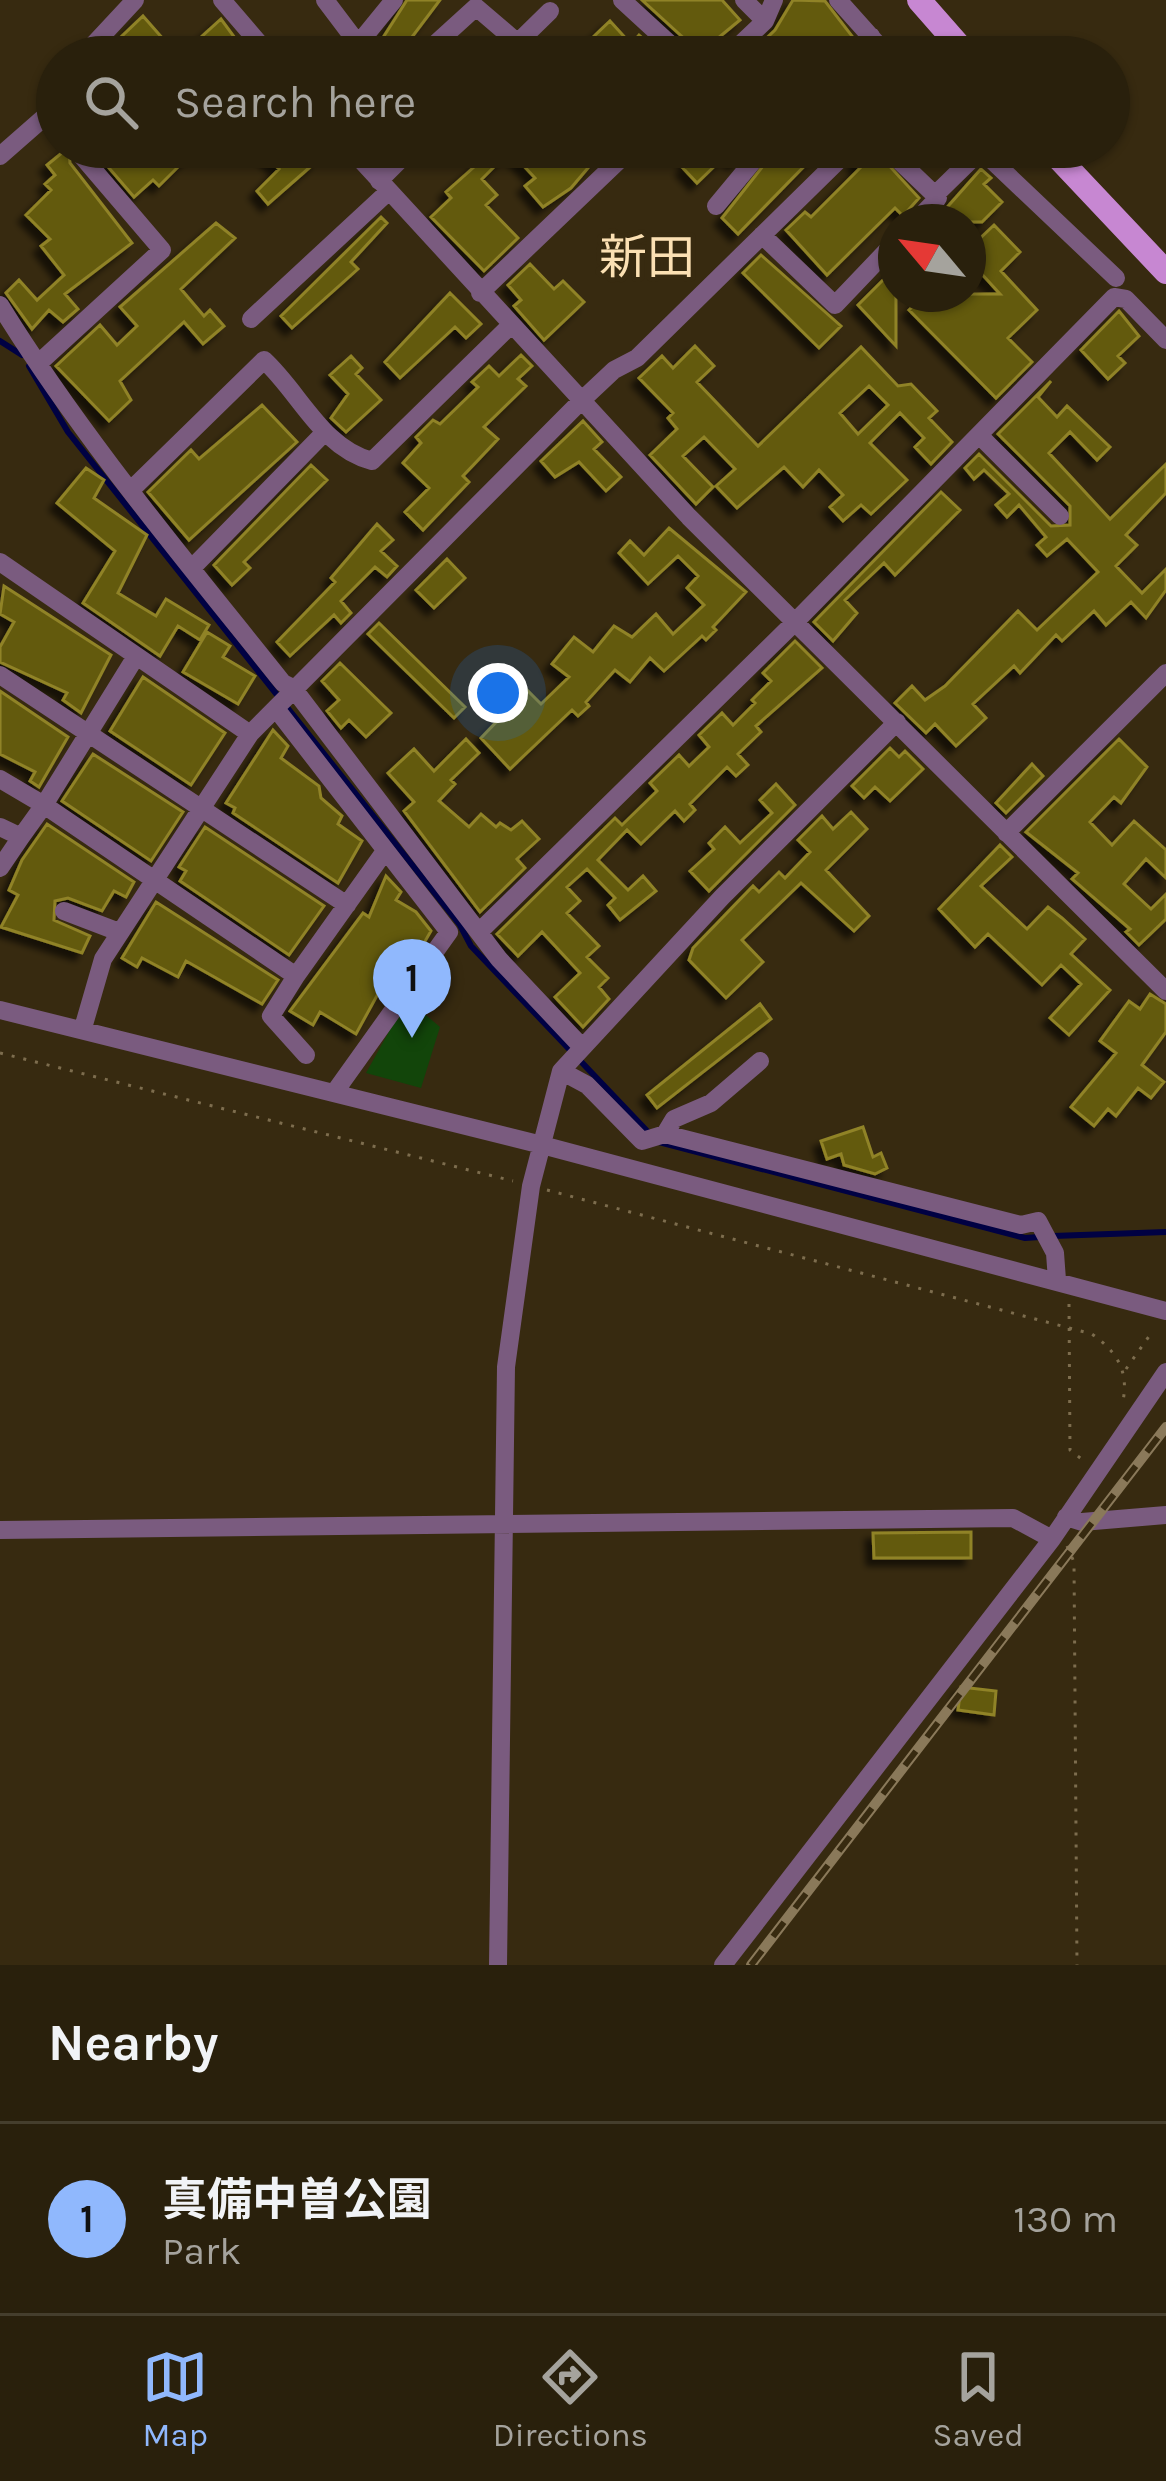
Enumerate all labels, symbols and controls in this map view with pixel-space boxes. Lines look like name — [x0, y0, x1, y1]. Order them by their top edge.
search box — [36, 36, 1130, 168]
icon: search — [78, 69, 144, 135]
text: Search here — [174, 76, 416, 128]
north arrow — [878, 204, 986, 312]
district label: 新田 — [599, 230, 695, 286]
your location — [468, 663, 528, 723]
pin: 1 — [373, 939, 451, 1038]
text: Nearby — [48, 2013, 218, 2073]
text: 真備中曽公園 — [162, 2174, 432, 2226]
text: 1 — [80, 2196, 94, 2242]
text: 130 m — [1013, 2196, 1118, 2242]
text: Park — [162, 2228, 241, 2274]
tab: Map — [142, 2344, 208, 2454]
tab: Directions — [493, 2344, 648, 2454]
tab: Saved — [933, 2344, 1024, 2454]

